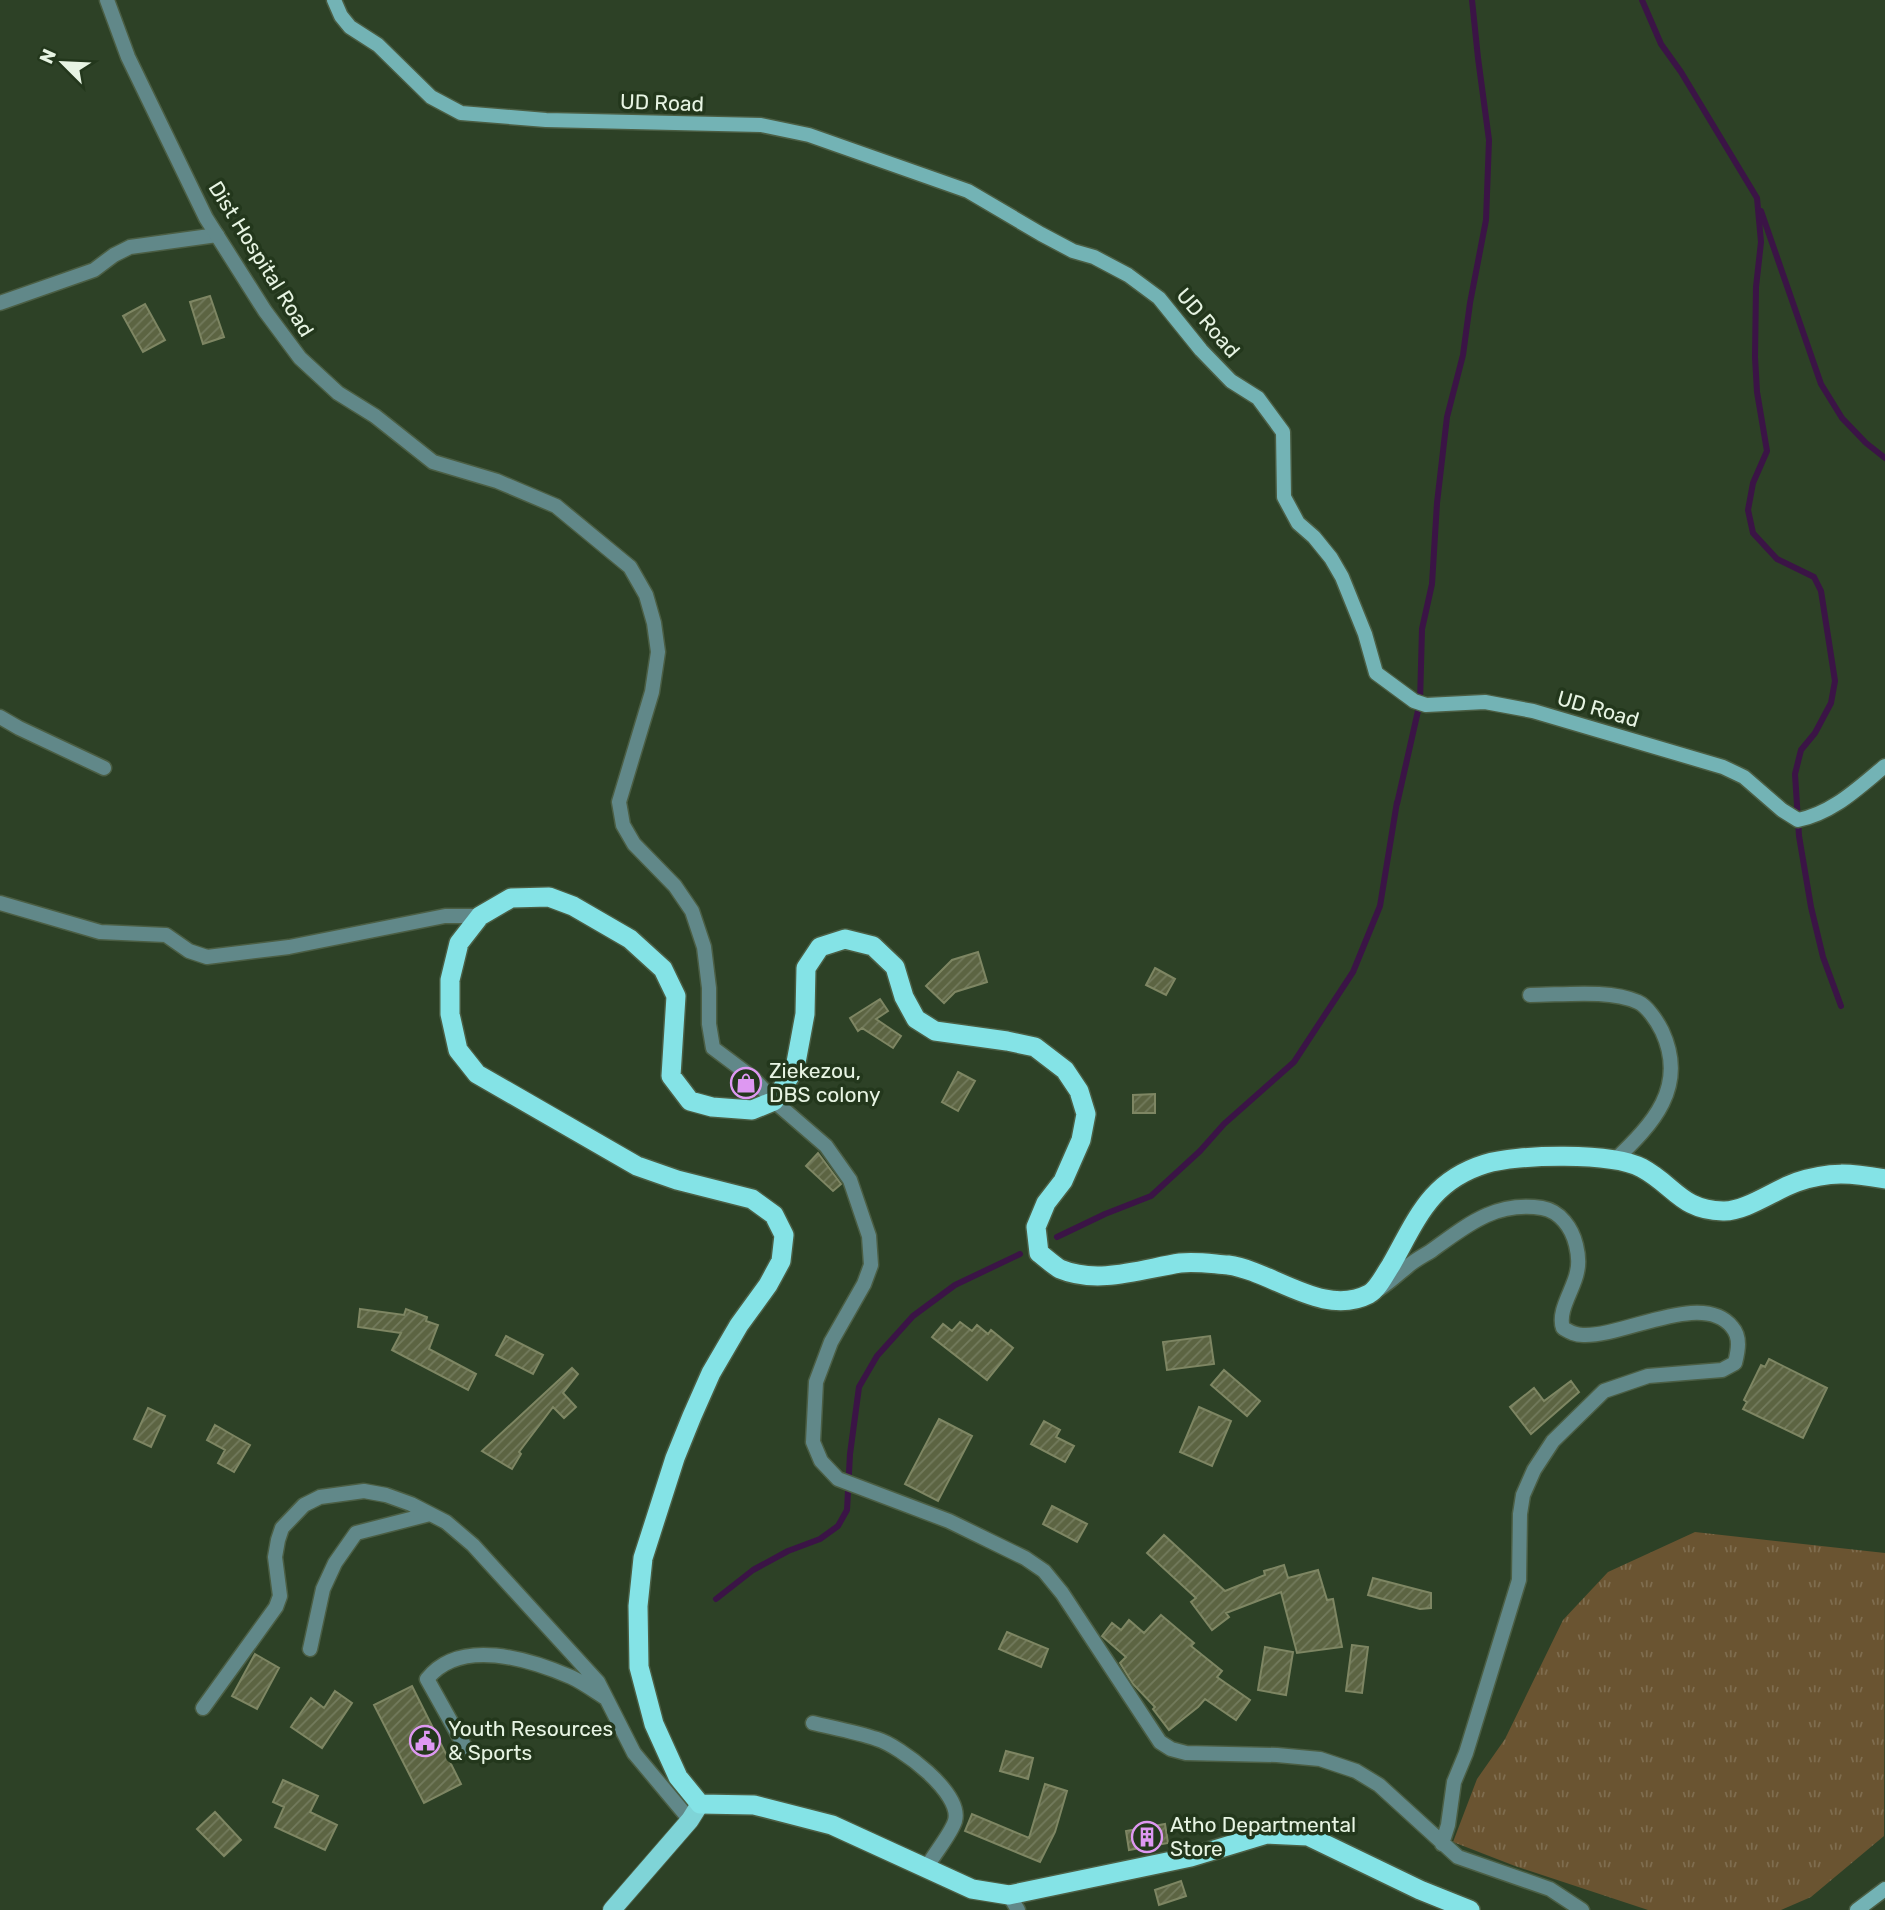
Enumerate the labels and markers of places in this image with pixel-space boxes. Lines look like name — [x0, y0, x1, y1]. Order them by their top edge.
place label: Ziekezou, DBS colony — [769, 1058, 881, 1107]
shop icon: Ziekezou, DBS colony — [729, 1066, 763, 1100]
place label: Youth Resources & Sports — [448, 1716, 613, 1765]
public building icon: Youth Resources & Sports — [408, 1724, 442, 1758]
place label: Atho Departmental Store — [1170, 1812, 1356, 1861]
building icon: Atho Departmental Store — [1130, 1820, 1164, 1854]

